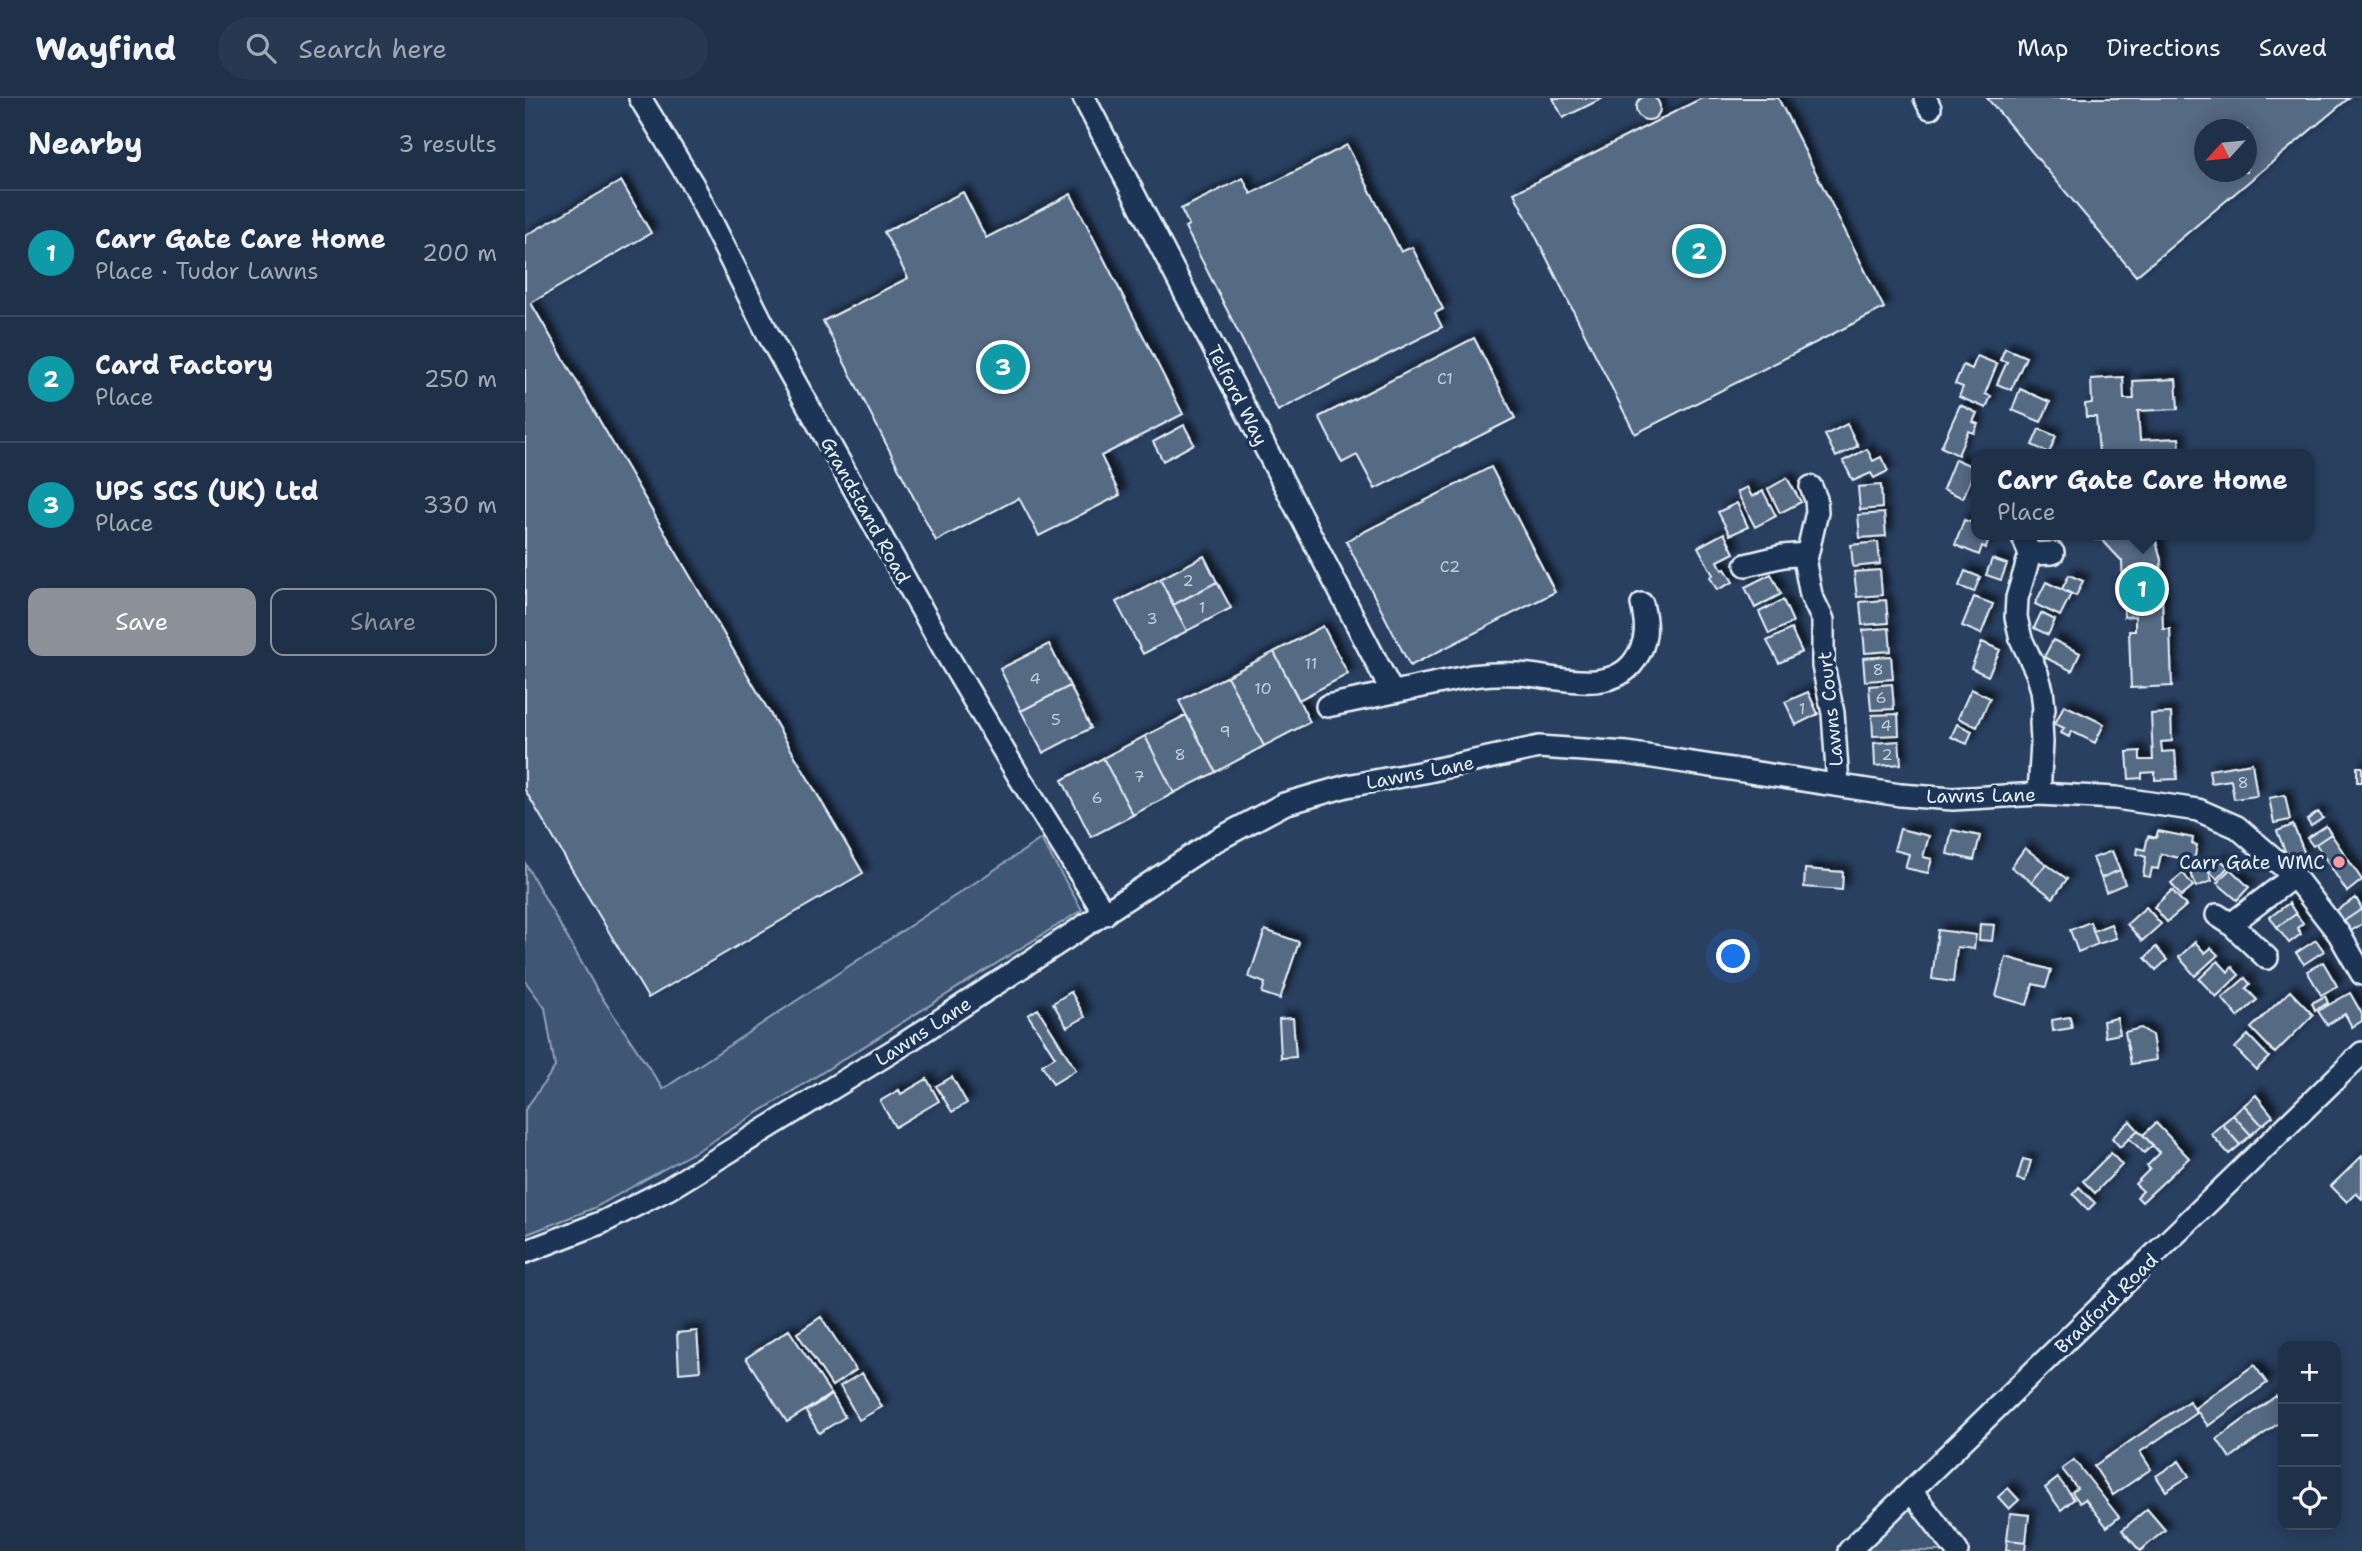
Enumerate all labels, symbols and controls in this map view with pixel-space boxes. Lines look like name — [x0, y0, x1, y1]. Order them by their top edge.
search box — [218, 17, 708, 80]
text: Wayfind — [35, 26, 176, 71]
icon: search — [242, 29, 280, 67]
text: Search here — [298, 31, 447, 66]
text: Map — [2017, 32, 2068, 64]
text: Directions — [2106, 32, 2221, 64]
text: Saved — [2259, 32, 2327, 64]
north arrow — [2194, 119, 2257, 182]
text: Nearby — [28, 123, 143, 164]
text: 3 results — [398, 129, 497, 159]
text: Carr Gate Care Home — [95, 221, 386, 256]
pin: 2 — [1676, 225, 1722, 277]
text: 1 — [46, 238, 56, 268]
text: 200 m — [422, 238, 497, 268]
text: Place · Tudor Lawns — [95, 256, 319, 286]
pin: 3 — [980, 341, 1026, 393]
street label: Telford Way — [1201, 341, 1274, 450]
text: Card Factory — [95, 347, 273, 382]
text: 2 — [43, 364, 59, 394]
text: 250 m — [424, 364, 497, 394]
house number: C1 — [1437, 368, 1453, 389]
text: Place — [95, 382, 154, 412]
street label: Grandstand Road — [815, 432, 916, 588]
popup — [1971, 449, 2314, 540]
text: Carr Gate Care Home — [1997, 462, 2288, 497]
text: UPS SCS (UK) Ltd — [95, 473, 319, 508]
text: 3 — [43, 490, 59, 520]
text: 330 m — [423, 490, 497, 520]
text: Place — [1997, 497, 2056, 527]
text: Place — [95, 508, 154, 538]
house number: C2 — [1440, 556, 1460, 577]
pin: 1 — [2119, 563, 2165, 615]
house number: 2 — [1182, 570, 1194, 591]
button: Save — [28, 588, 256, 656]
button: Share — [270, 588, 497, 656]
house number: 1 — [1199, 597, 1205, 618]
house number: 3 — [1146, 608, 1158, 629]
street label: Lawns Court — [1812, 650, 1849, 768]
house number: 11 — [1305, 653, 1317, 674]
house number: 8 — [1872, 659, 1884, 680]
house number: 4 — [1029, 668, 1041, 689]
house number: 10 — [1254, 678, 1272, 699]
house number: 6 — [1875, 687, 1887, 708]
house number: 1 — [1799, 698, 1805, 719]
house number: 5 — [1051, 709, 1061, 730]
house number: 4 — [1880, 715, 1892, 736]
house number: 9 — [1219, 721, 1231, 742]
house number: 8 — [1174, 744, 1186, 765]
house number: 2 — [1881, 744, 1893, 765]
street label: Lawns Lane — [1364, 750, 1476, 795]
house number: 7 — [1133, 766, 1145, 787]
house number: 8 — [2237, 772, 2249, 793]
street label: Lawns Lane — [1926, 782, 2036, 809]
house number: 6 — [1091, 787, 1103, 808]
place label: Carr Gate WMC — [2179, 850, 2325, 875]
marker: Carr Gate WMC — [2331, 854, 2347, 870]
your location — [1716, 939, 1750, 973]
street label: Lawns Lane — [870, 991, 976, 1072]
street label: Bradford Road — [2049, 1248, 2163, 1359]
map controls — [2278, 1341, 2341, 1530]
button: + — [2278, 1341, 2341, 1404]
button: − — [2278, 1404, 2341, 1467]
button: locate — [2278, 1467, 2341, 1530]

